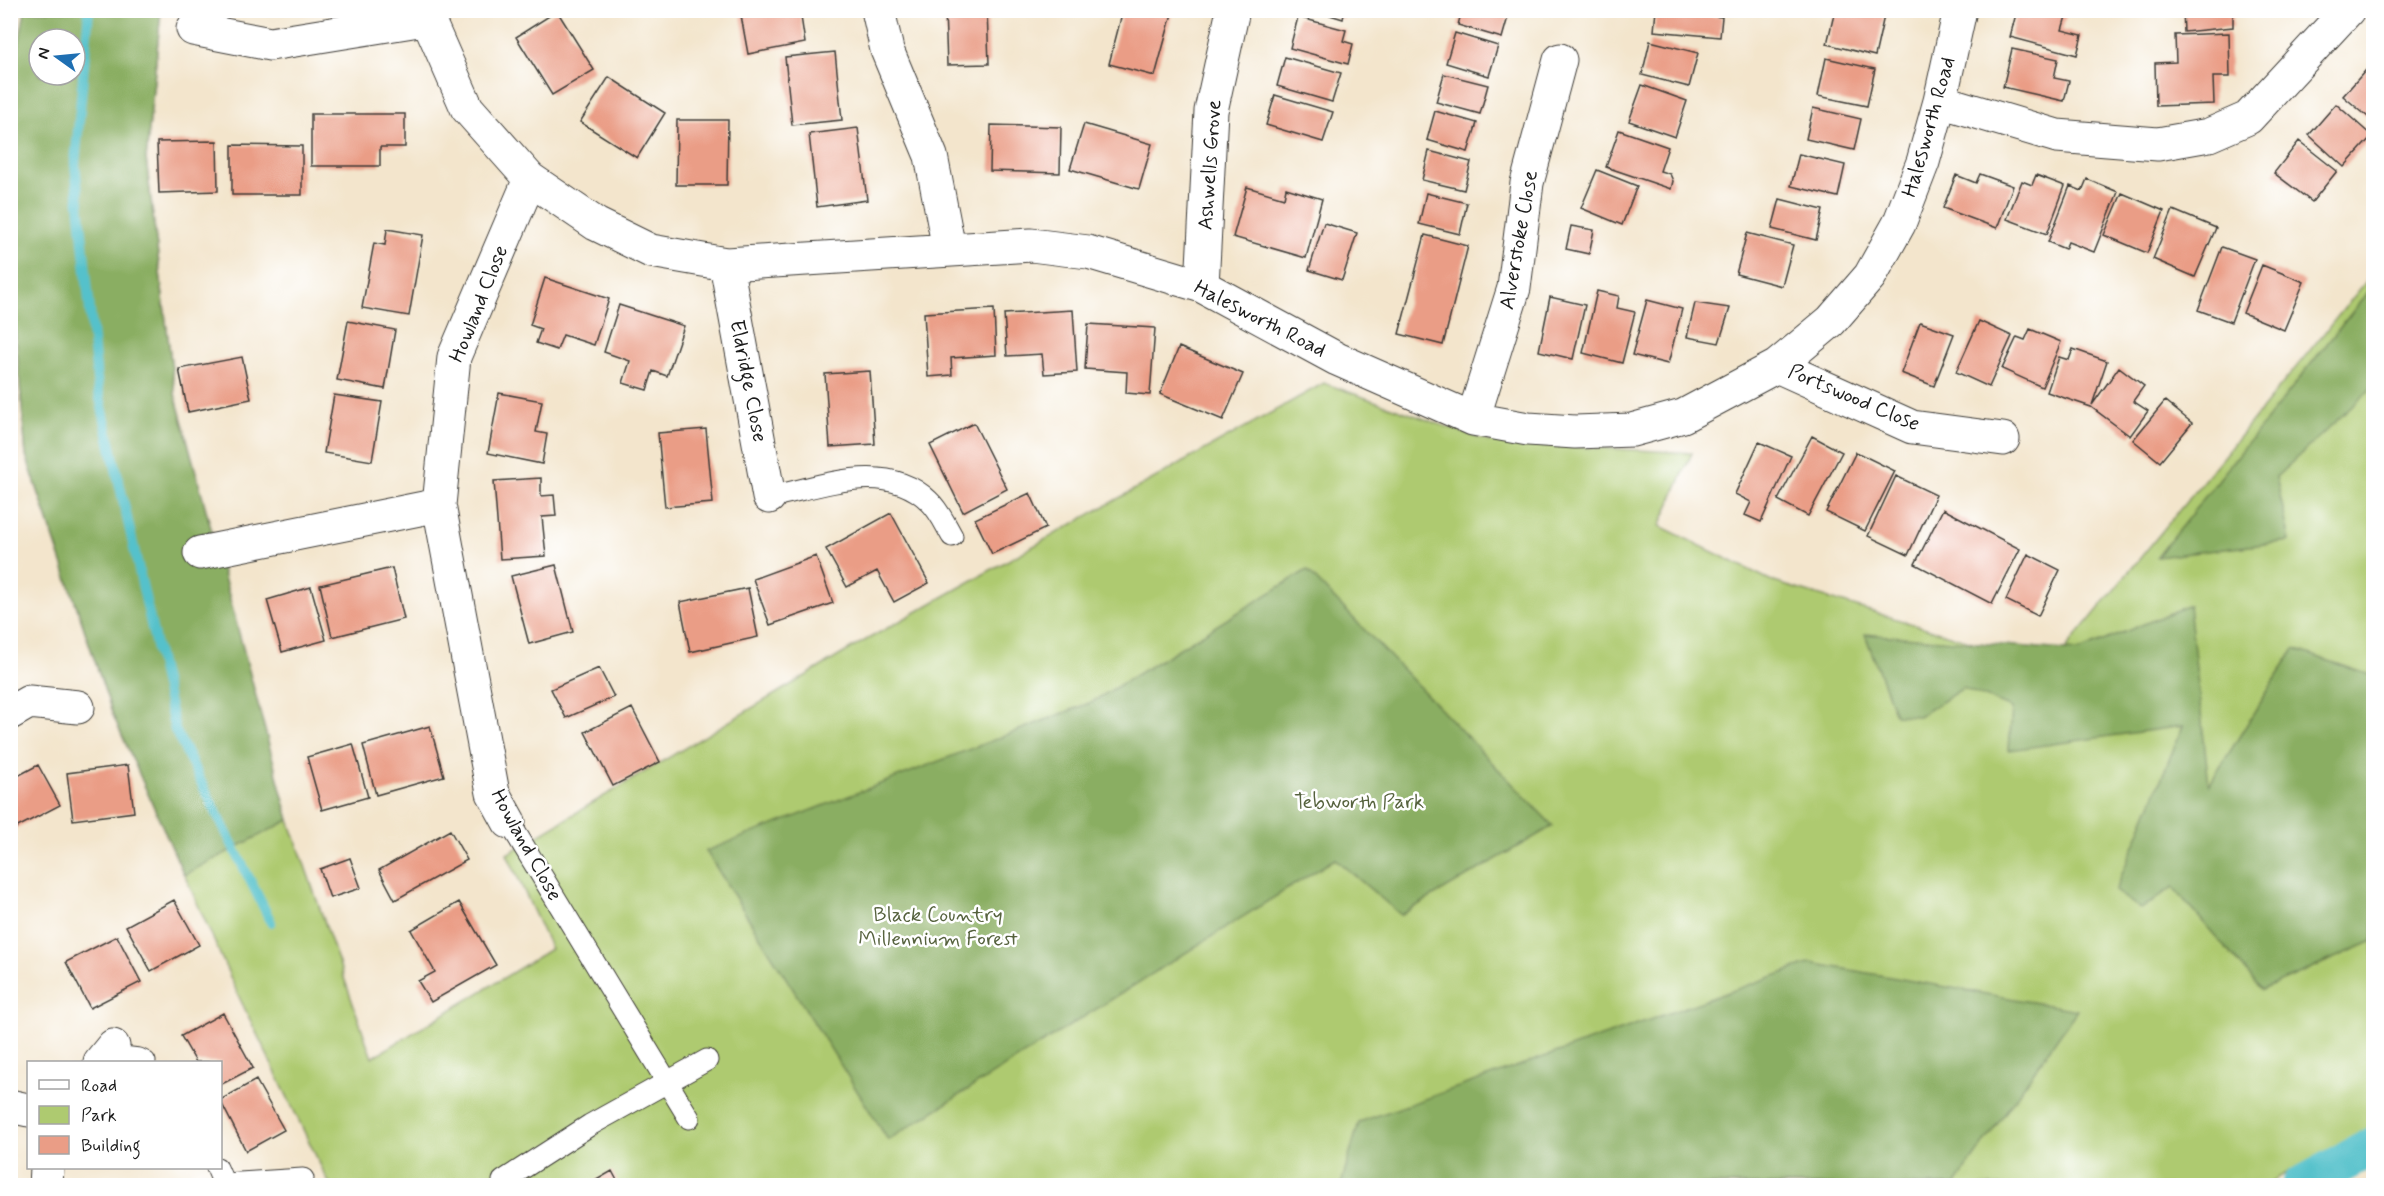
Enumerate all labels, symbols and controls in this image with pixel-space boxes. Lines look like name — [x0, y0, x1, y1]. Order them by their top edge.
north arrow — [27, 27, 87, 87]
text: N — [32, 46, 55, 61]
street label: Halesworth Road — [1896, 54, 1962, 200]
street label: Ashwells Grove — [1191, 99, 1229, 231]
street label: Alverstoke Close — [1493, 168, 1545, 312]
street label: Howland Close — [443, 241, 515, 367]
street label: Halesworth Road — [1189, 274, 1331, 364]
street label: Eldridge Close — [720, 317, 774, 445]
street label: Portswood Close — [1784, 358, 1924, 438]
street label: Howland Close — [484, 784, 568, 906]
park label: Tebworth Park — [1294, 788, 1424, 816]
park label: Black Country Millennium Forest — [858, 901, 1018, 953]
legend — [27, 1061, 222, 1169]
text: Road — [81, 1074, 117, 1098]
text: Park — [81, 1104, 117, 1128]
text: Building — [81, 1134, 141, 1160]

